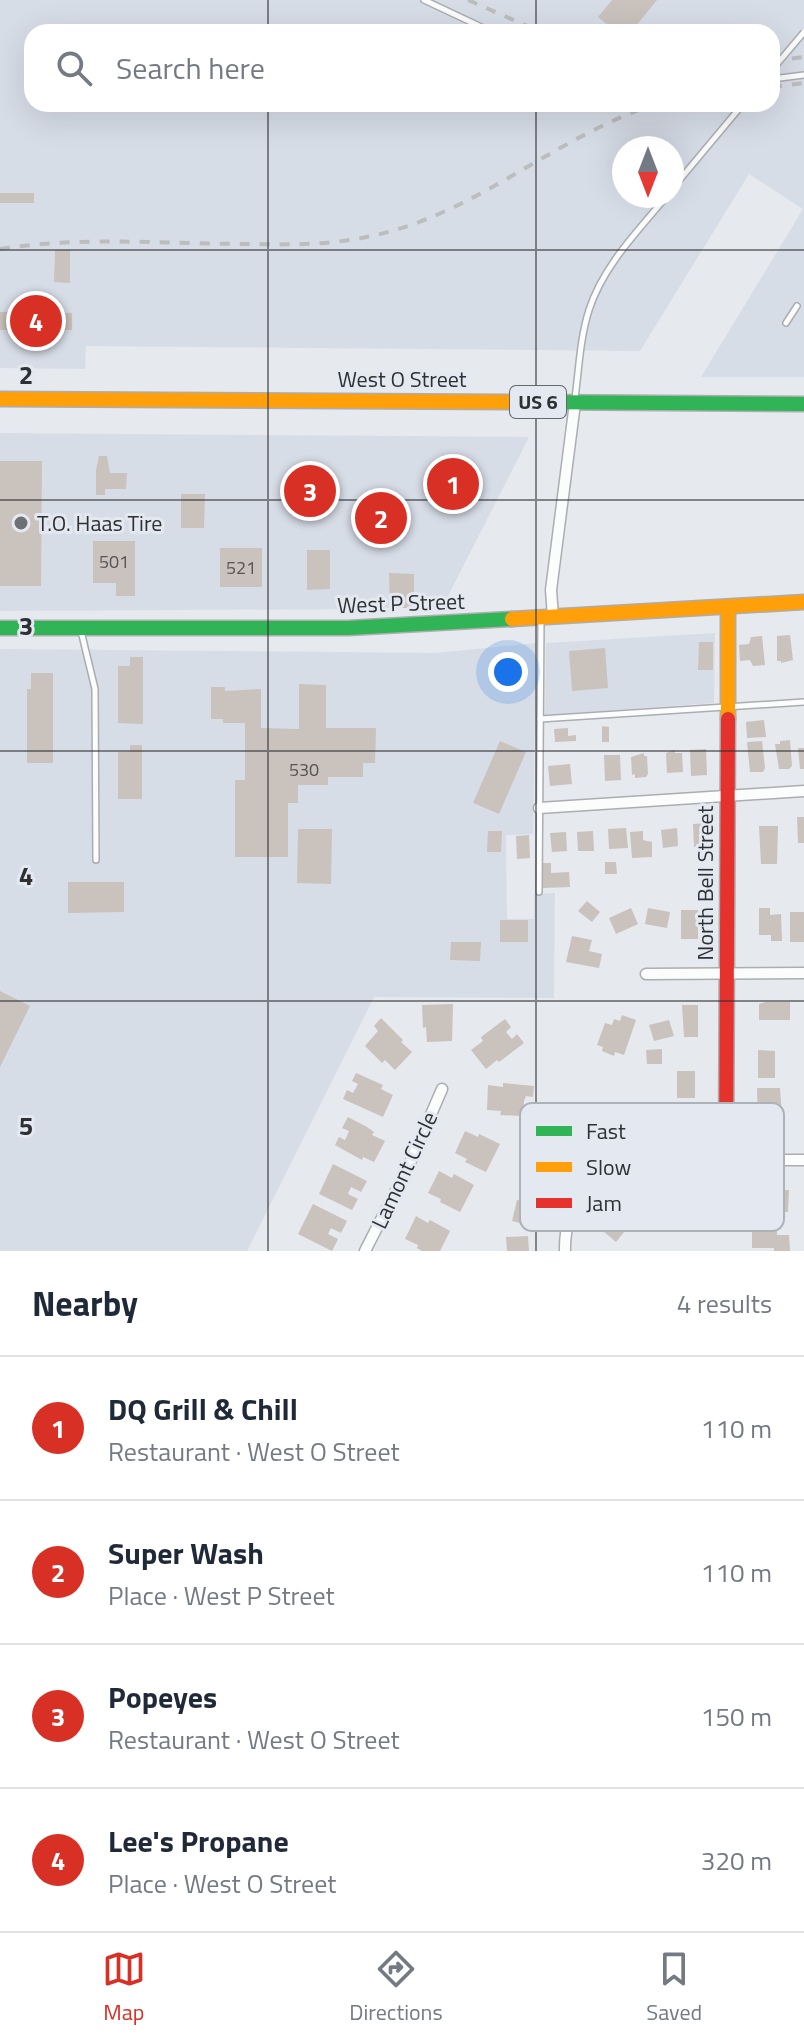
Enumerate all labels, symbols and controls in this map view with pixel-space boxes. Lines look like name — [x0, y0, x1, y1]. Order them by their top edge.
search box — [24, 24, 780, 112]
text: Search here — [116, 45, 265, 91]
icon: search — [52, 46, 96, 90]
north arrow — [612, 136, 684, 208]
pin: 4 — [10, 291, 62, 351]
text: 2 — [19, 355, 33, 394]
street label: West O Street — [337, 362, 467, 396]
road number: US 6 — [510, 386, 566, 418]
pin: 1 — [427, 454, 479, 514]
pin: 3 — [284, 461, 336, 521]
pin: 2 — [355, 488, 407, 548]
place label: T.O. Haas Tire — [37, 506, 162, 540]
marker: T.O. Haas Tire — [12, 514, 30, 532]
house number: 501 — [99, 548, 129, 575]
house number: 521 — [226, 554, 256, 581]
street label: West P Street — [337, 584, 466, 622]
text: 3 — [19, 606, 33, 645]
your location — [488, 652, 528, 692]
house number: 530 — [289, 756, 319, 783]
street label: North Bell Street — [688, 805, 722, 960]
text: 4 — [19, 856, 33, 895]
legend — [520, 1103, 784, 1231]
text: 5 — [19, 1106, 33, 1145]
street label: Lamont Circle — [362, 1106, 446, 1234]
text: Fast — [586, 1114, 626, 1148]
text: Slow — [586, 1150, 632, 1184]
text: Jam — [586, 1186, 622, 1220]
text: Nearby — [32, 1277, 138, 1329]
text: 4 results — [677, 1284, 772, 1323]
text: DQ Grill & Chill — [108, 1386, 298, 1432]
text: 1 — [51, 1409, 65, 1448]
text: 110 m — [701, 1409, 772, 1448]
text: Restaurant · West O Street — [108, 1432, 400, 1471]
text: Super Wash — [108, 1530, 264, 1576]
text: 2 — [51, 1553, 65, 1592]
text: 110 m — [701, 1553, 772, 1592]
text: Place · West P Street — [108, 1576, 335, 1615]
text: Popeyes — [108, 1674, 217, 1720]
text: 3 — [51, 1697, 65, 1736]
text: 150 m — [701, 1697, 772, 1736]
text: Restaurant · West O Street — [108, 1720, 400, 1759]
text: Lee's Propane — [108, 1818, 289, 1864]
text: 4 — [51, 1841, 65, 1880]
text: 320 m — [701, 1841, 772, 1880]
text: Place · West O Street — [108, 1864, 336, 1903]
tab: Map — [102, 1947, 146, 2029]
tab: Directions — [349, 1947, 443, 2029]
tab: Saved — [646, 1947, 702, 2029]

